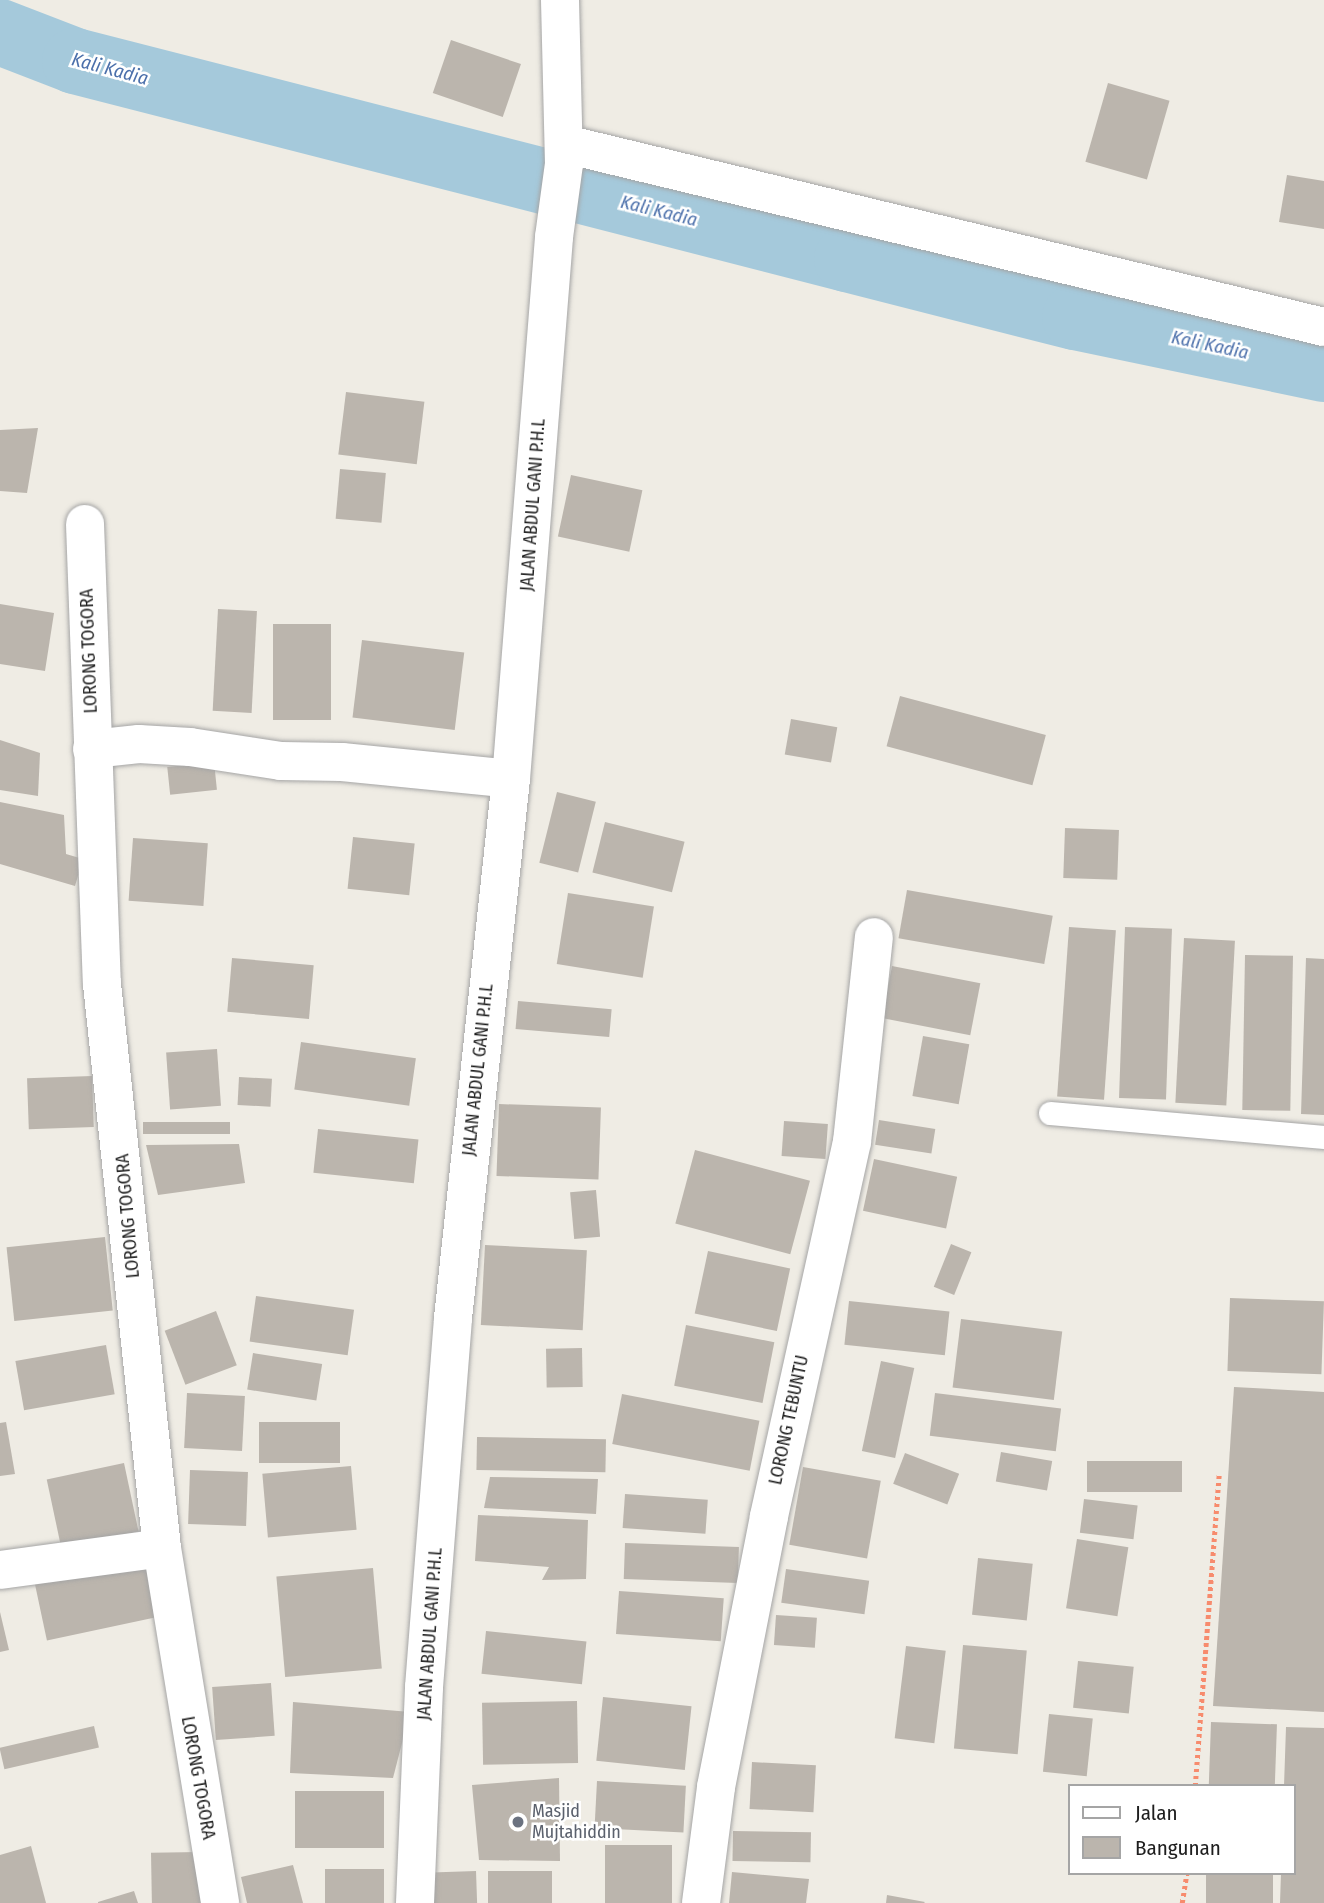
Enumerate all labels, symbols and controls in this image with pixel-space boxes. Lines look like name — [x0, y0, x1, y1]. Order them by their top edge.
water label: Kali Kadia — [69, 48, 151, 90]
water label: Kali Kadia — [618, 190, 700, 232]
water label: Kali Kadia — [1169, 326, 1251, 364]
street label: JALAN ABDUL GANI P.H.L — [516, 418, 550, 592]
street label: LORONG TOGORA — [76, 588, 102, 714]
street label: JALAN ABDUL GANI P.H.L — [458, 983, 498, 1157]
street label: LORONG TOGORA — [112, 1153, 144, 1279]
street label: LORONG TEBUNTU — [765, 1353, 813, 1487]
street label: JALAN ABDUL GANI P.H.L — [413, 1547, 447, 1721]
street label: LORONG TOGORA — [177, 1715, 219, 1841]
legend — [1068, 1784, 1296, 1875]
text: Jalan — [1135, 1800, 1178, 1826]
place label: Masjid Mujtahiddin — [532, 1801, 621, 1843]
marker: Masjid Mujtahiddin — [510, 1814, 526, 1830]
text: Bangunan — [1135, 1835, 1221, 1861]

